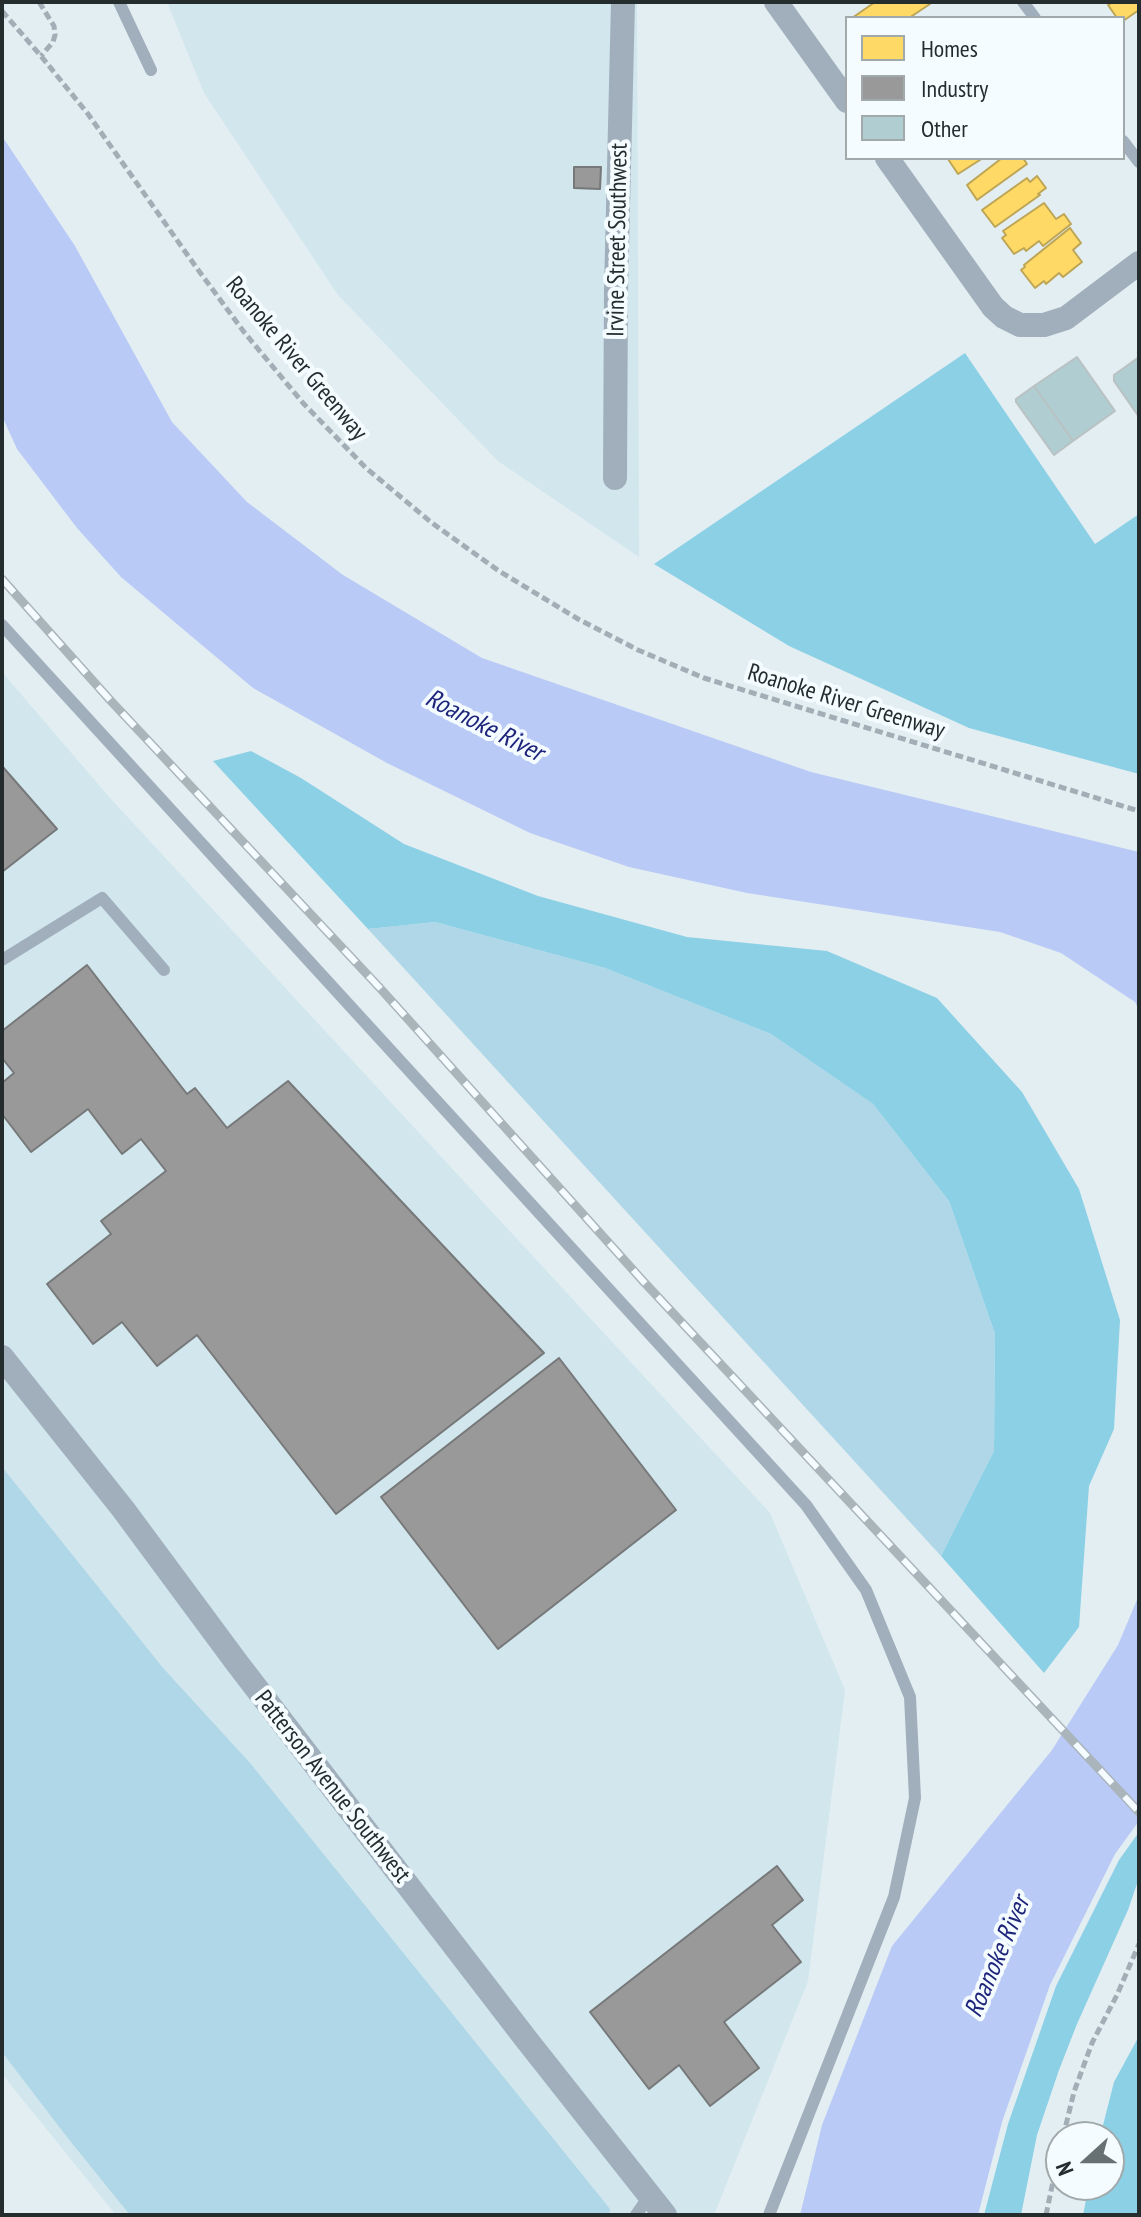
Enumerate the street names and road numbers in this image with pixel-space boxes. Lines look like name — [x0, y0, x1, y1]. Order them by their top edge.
street label: Irvine Street Southwest — [602, 143, 634, 337]
street label: Roanoke River Greenway — [219, 271, 373, 447]
street label: Roanoke River Greenway — [744, 658, 948, 746]
street label: Patterson Avenue Southwest — [248, 1685, 416, 1889]

